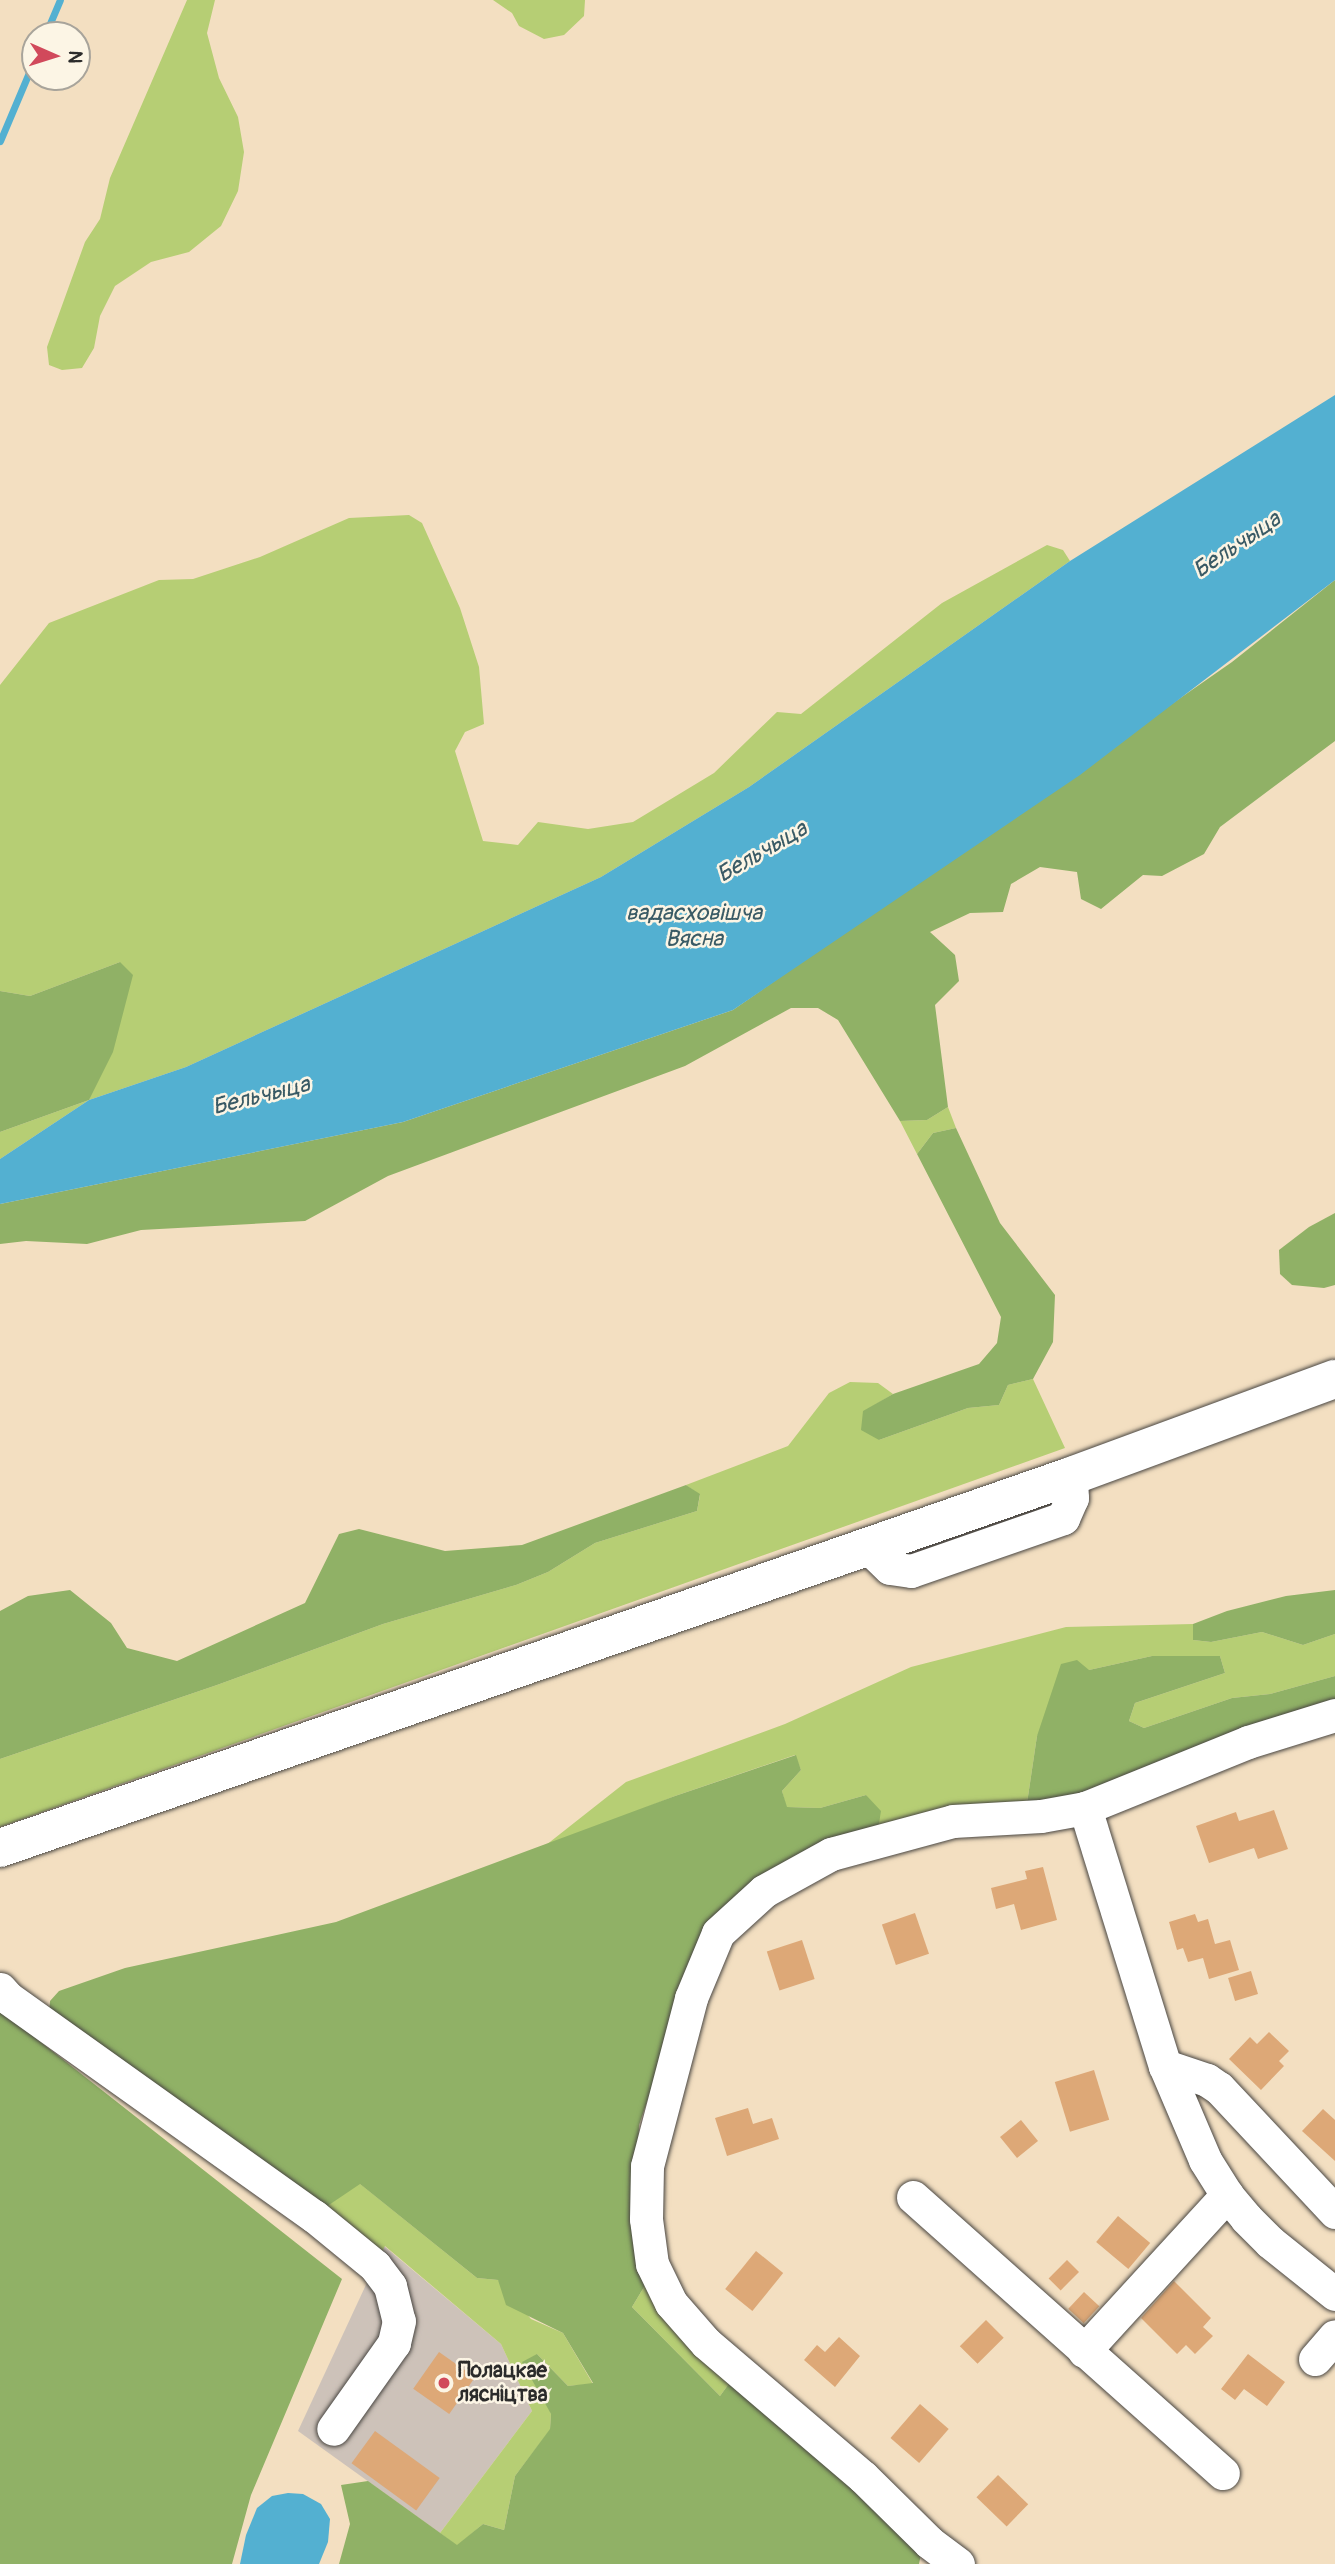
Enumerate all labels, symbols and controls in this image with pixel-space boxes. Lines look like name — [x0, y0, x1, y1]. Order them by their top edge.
north arrow — [21, 21, 91, 91]
text: N — [63, 50, 87, 64]
water label: Бельчыца — [1188, 506, 1286, 584]
water label: Бельчыца — [712, 815, 812, 889]
water label: вадасховішча Вясна — [626, 899, 762, 953]
water label: Бельчыца — [209, 1071, 313, 1121]
place label: Полацкае лясніцтва — [458, 2358, 548, 2408]
marker: Полацкае лясніцтва — [436, 2375, 452, 2391]

